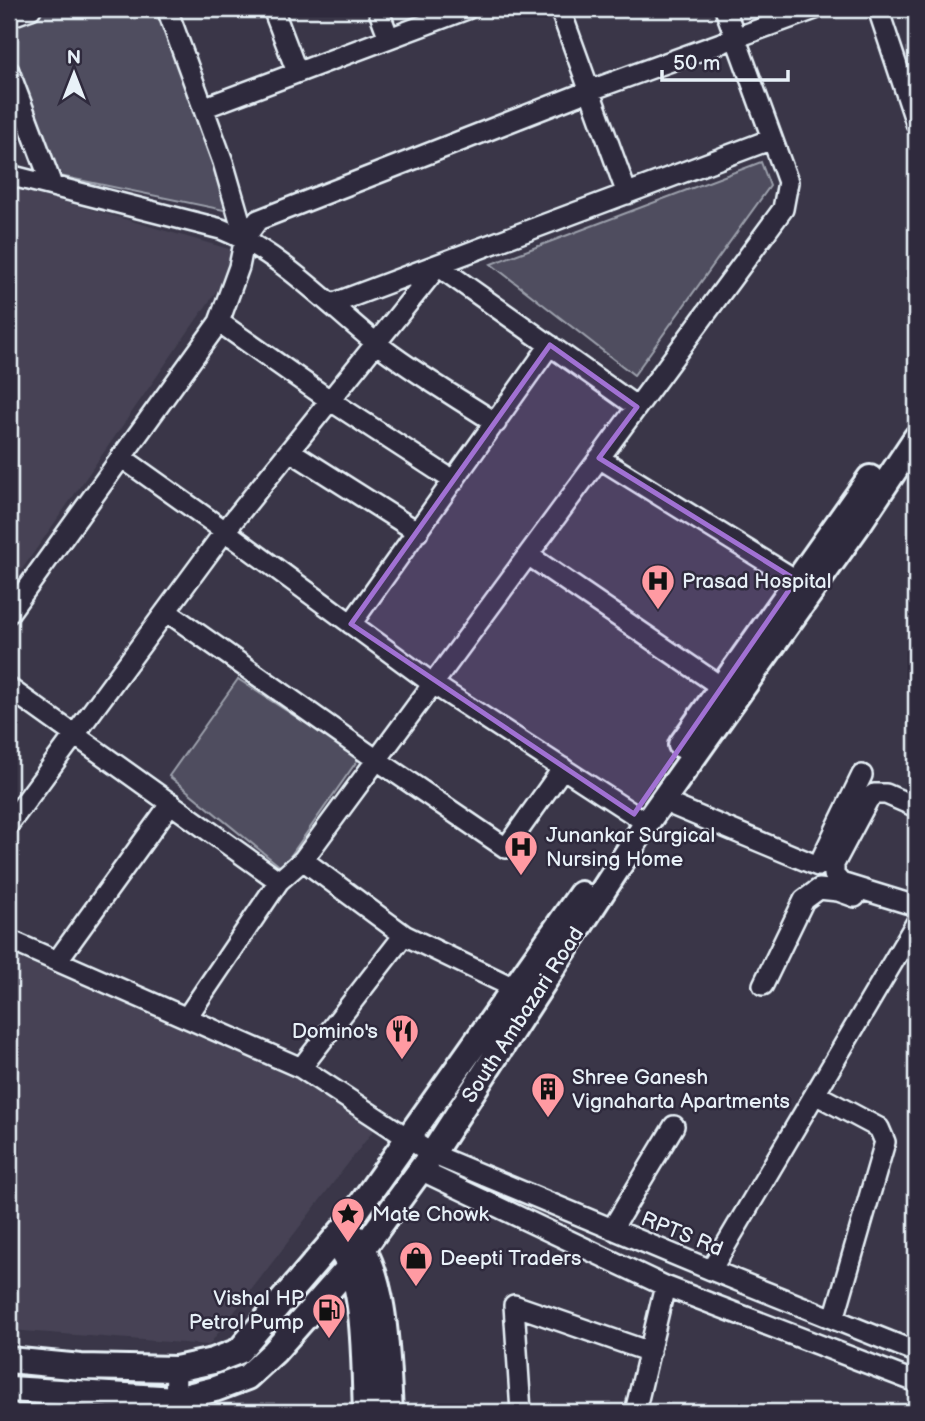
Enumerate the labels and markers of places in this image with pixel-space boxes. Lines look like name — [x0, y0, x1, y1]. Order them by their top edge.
hospital icon: Prasad Hospital — [639, 562, 677, 611]
place label: Prasad Hospital — [682, 569, 831, 594]
place label: Junankar Surgical Nursing Home — [546, 823, 715, 872]
hospital icon: Junankar Surgical Nursing Home — [502, 828, 540, 877]
restaurant icon: Domino's — [383, 1012, 421, 1061]
place label: Domino's — [292, 1019, 378, 1044]
place label: Shree Ganesh Vignaharta Apartments — [572, 1065, 790, 1114]
building icon: Shree Ganesh Vignaharta Apartments — [529, 1070, 567, 1119]
place icon: Mate Chowk — [329, 1195, 367, 1244]
place label: Mate Chowk — [372, 1202, 489, 1227]
shop icon: Deepti Traders — [397, 1239, 435, 1288]
place label: Deepti Traders — [440, 1246, 581, 1271]
place label: Vishal HP Petrol Pump — [189, 1286, 304, 1335]
fuel station icon: Vishal HP Petrol Pump — [310, 1291, 348, 1340]

